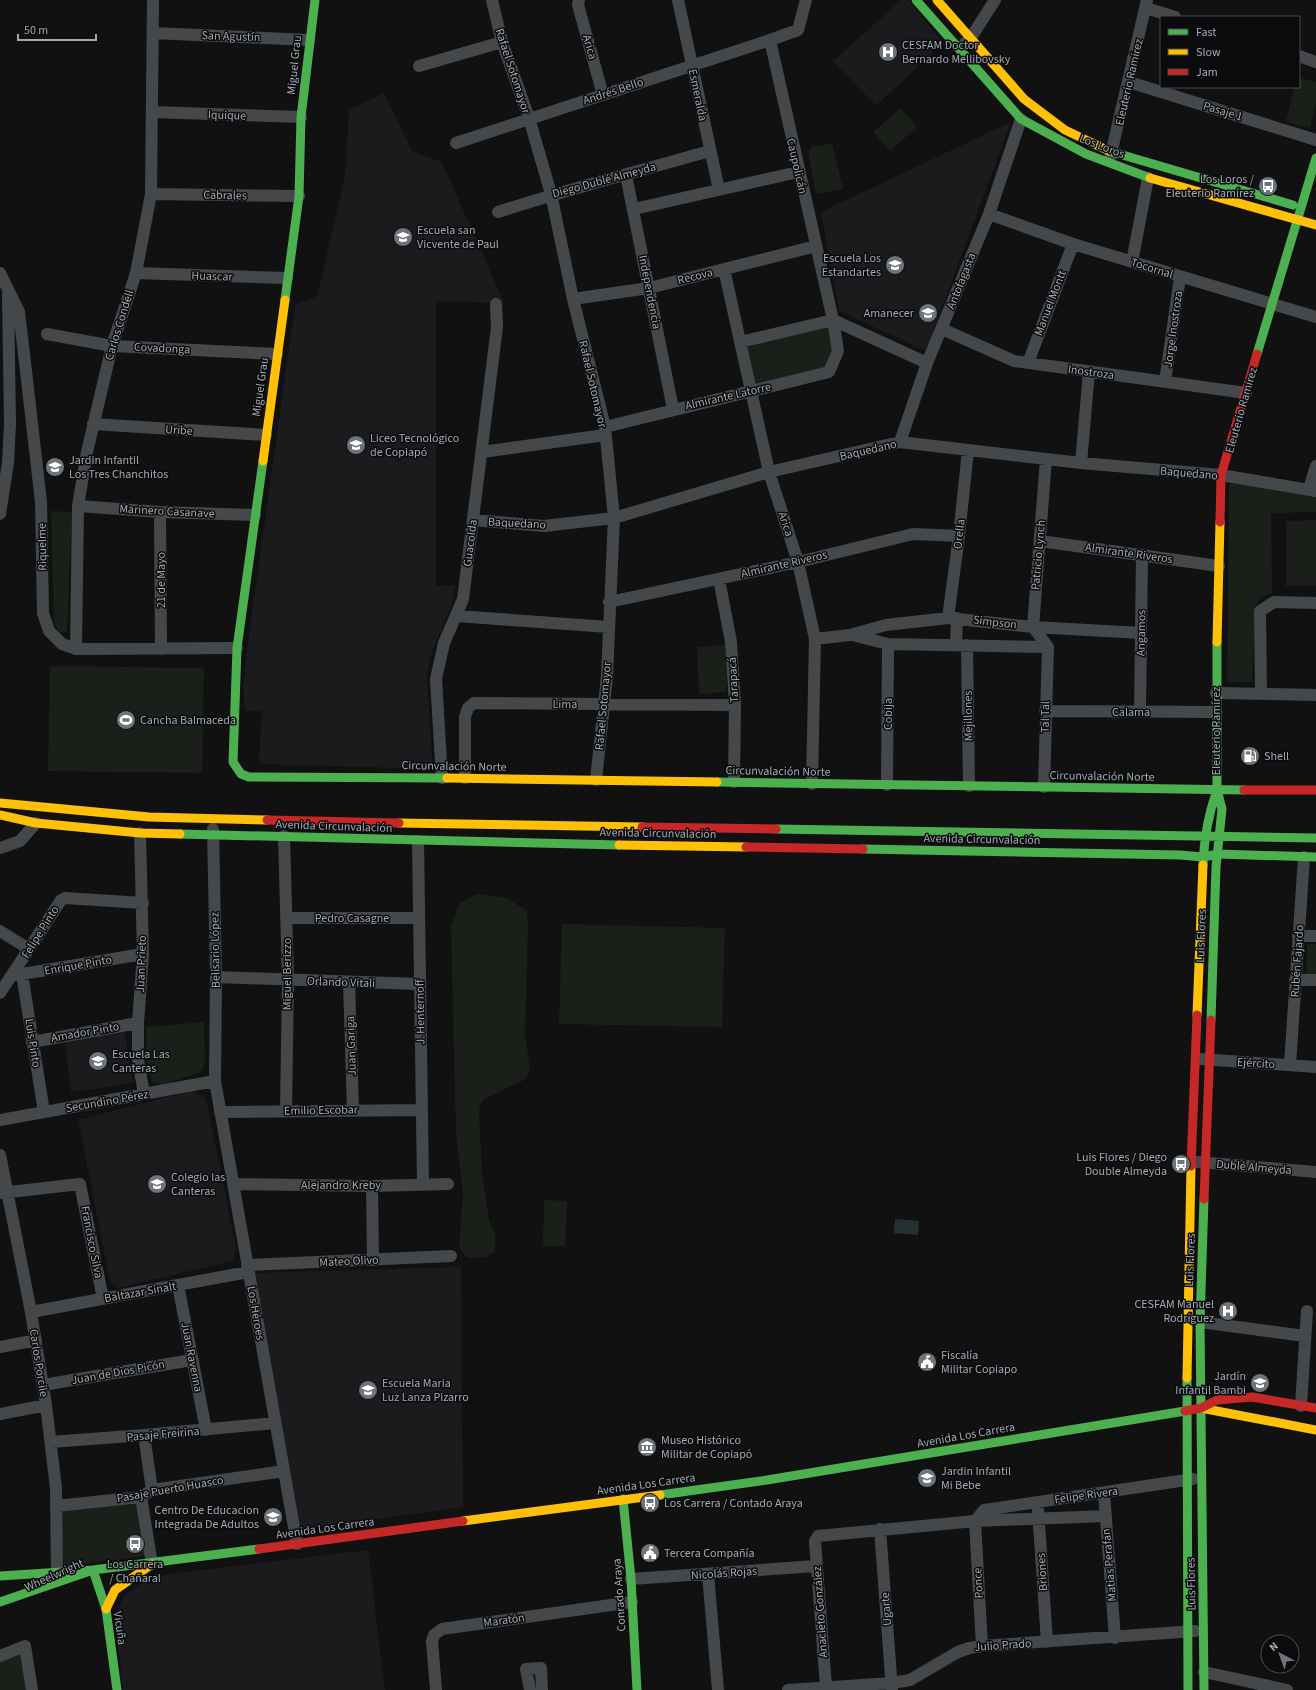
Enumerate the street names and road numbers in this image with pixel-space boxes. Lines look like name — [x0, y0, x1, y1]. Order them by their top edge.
street label: Rafael Sotomayor — [491, 26, 535, 117]
street label: San Agustín — [201, 27, 261, 46]
street label: Arica — [578, 33, 601, 62]
street label: Miguel Grau — [283, 35, 306, 96]
street label: Eleuterio Ramírez — [1111, 37, 1148, 127]
street label: Esmeralda — [684, 67, 711, 123]
street label: Andrés Bello — [581, 74, 646, 109]
street label: Pasaje 1 — [1201, 97, 1245, 126]
street label: Iquique — [207, 106, 247, 125]
street label: Los Loros — [1077, 130, 1127, 163]
street label: Caupolicán — [782, 137, 811, 196]
street label: Diego Dublé Almeyda — [550, 158, 658, 203]
street label: Cabrales — [203, 187, 247, 204]
street label: Antofagasta — [942, 251, 980, 312]
street label: Independencia — [634, 254, 665, 331]
street label: Tocornal — [1128, 254, 1175, 283]
street label: Recova — [676, 264, 715, 289]
street label: Huascar — [191, 267, 234, 286]
street label: Manuel Montt — [1030, 268, 1071, 338]
street label: Carlos Condell — [101, 288, 138, 362]
street label: Jorge Inostroza — [1160, 290, 1187, 368]
street label: Covadonga — [133, 339, 191, 358]
street label: Rafael Sotomayor — [574, 339, 611, 430]
street label: Miguel Grau — [248, 356, 273, 418]
street label: Inostroza — [1067, 361, 1115, 384]
street label: Eleuterio Ramírez — [1221, 365, 1262, 455]
street label: Almirante Latorre — [684, 378, 773, 415]
street label: Uribe — [165, 421, 193, 440]
street label: Baquedano — [838, 436, 898, 465]
street label: Baquedano — [1159, 463, 1219, 484]
street label: Marinero Casanave — [119, 501, 215, 522]
street label: Arica — [774, 510, 797, 539]
street label: Baquedano — [488, 513, 546, 534]
street label: Guacolda — [459, 518, 482, 568]
street label: Orella — [949, 518, 970, 550]
street label: Patricio Lynch — [1027, 519, 1050, 591]
street label: Riquelme — [34, 523, 51, 571]
street label: Almirante Riveros — [1084, 539, 1174, 568]
street label: Almirante Riveros — [739, 546, 829, 583]
street label: 21 de Mayo — [153, 552, 170, 608]
street label: Angamos — [1133, 610, 1150, 656]
street label: Simpson — [972, 611, 1018, 634]
street label: Tarapacá — [724, 657, 743, 703]
street label: Rafael Sotomayor — [591, 660, 616, 751]
street label: Eleuterio Ramírez — [1208, 687, 1225, 775]
street label: Mejillones — [960, 690, 977, 742]
street label: Lima — [552, 696, 578, 713]
street label: Cobija — [880, 698, 897, 730]
street label: Tal Tal — [1037, 701, 1054, 733]
street label: Calama — [1112, 704, 1150, 721]
street label: Circunvalación Norte — [401, 757, 507, 776]
street label: Circunvalación Norte — [725, 762, 831, 781]
street label: Circunvalación Norte — [1049, 767, 1155, 786]
street label: Avenida Circunvalación — [275, 816, 393, 837]
street label: Avenida Circunvalación — [599, 824, 717, 843]
street label: Avenida Circunvalación — [923, 830, 1041, 849]
street label: Felipe Pinto — [17, 903, 63, 962]
street label: Luis Flores — [1192, 909, 1211, 963]
street label: Pedro Casagne — [315, 910, 389, 927]
street label: Belisario López — [206, 912, 225, 988]
street label: Rubén Fajardo — [1286, 924, 1309, 998]
street label: Juan Prieto — [132, 935, 151, 993]
street label: Miguel Berizzo — [279, 938, 296, 1010]
street label: Enrique Pinto — [43, 951, 113, 980]
street label: Orlando Vitali — [307, 973, 375, 992]
street label: J. Henternoff — [411, 978, 430, 1045]
street label: Juan Gariga — [342, 1016, 361, 1076]
street label: Luis Pinto — [20, 1017, 45, 1069]
street label: Amador Pinto — [50, 1018, 121, 1047]
street label: Ejército — [1236, 1054, 1276, 1073]
street label: Secundino Pérez — [64, 1086, 150, 1117]
street label: Emilio Escobar — [284, 1101, 359, 1120]
street label: Dublé Almeyda — [1215, 1156, 1292, 1179]
street label: Alejandro Kreby — [301, 1177, 381, 1194]
street label: Francisco Silva — [76, 1204, 107, 1280]
street label: Luis Flores — [1181, 1233, 1200, 1287]
street label: Mateo Olivo — [319, 1251, 379, 1272]
street label: Baltazar Sinalt — [103, 1278, 177, 1307]
street label: Los Héroes — [242, 1285, 269, 1342]
street label: Juan Ravenna — [176, 1321, 207, 1393]
street label: Carlos Porcile — [25, 1328, 52, 1398]
street label: Juan de Dios Picón — [70, 1356, 166, 1389]
street label: Avenida Los Carrera — [916, 1419, 1016, 1452]
street label: Pasaje Freirina — [126, 1423, 200, 1446]
street label: Avenida Los Carrera — [596, 1469, 696, 1500]
street label: Pasaje Puerto Huasco — [115, 1472, 225, 1507]
street label: Felipe Rivera — [1053, 1483, 1119, 1508]
street label: Avenida Los Carrera — [275, 1513, 375, 1544]
street label: Matias Perafan — [1098, 1528, 1121, 1602]
street label: Briones — [1033, 1552, 1052, 1592]
street label: Wheelwright — [22, 1555, 87, 1596]
street label: Luis Flores — [1183, 1557, 1200, 1611]
street label: Conrado Araya — [608, 1558, 631, 1632]
street label: Nicolás Rojas — [690, 1563, 758, 1584]
street label: Anacleto González — [809, 1566, 832, 1658]
street label: Ponce — [969, 1567, 988, 1599]
street label: Ugarte — [877, 1592, 896, 1626]
street label: Maratón — [482, 1609, 526, 1632]
street label: Vicuña — [109, 1610, 130, 1646]
street label: Julio Prado — [974, 1635, 1032, 1656]

